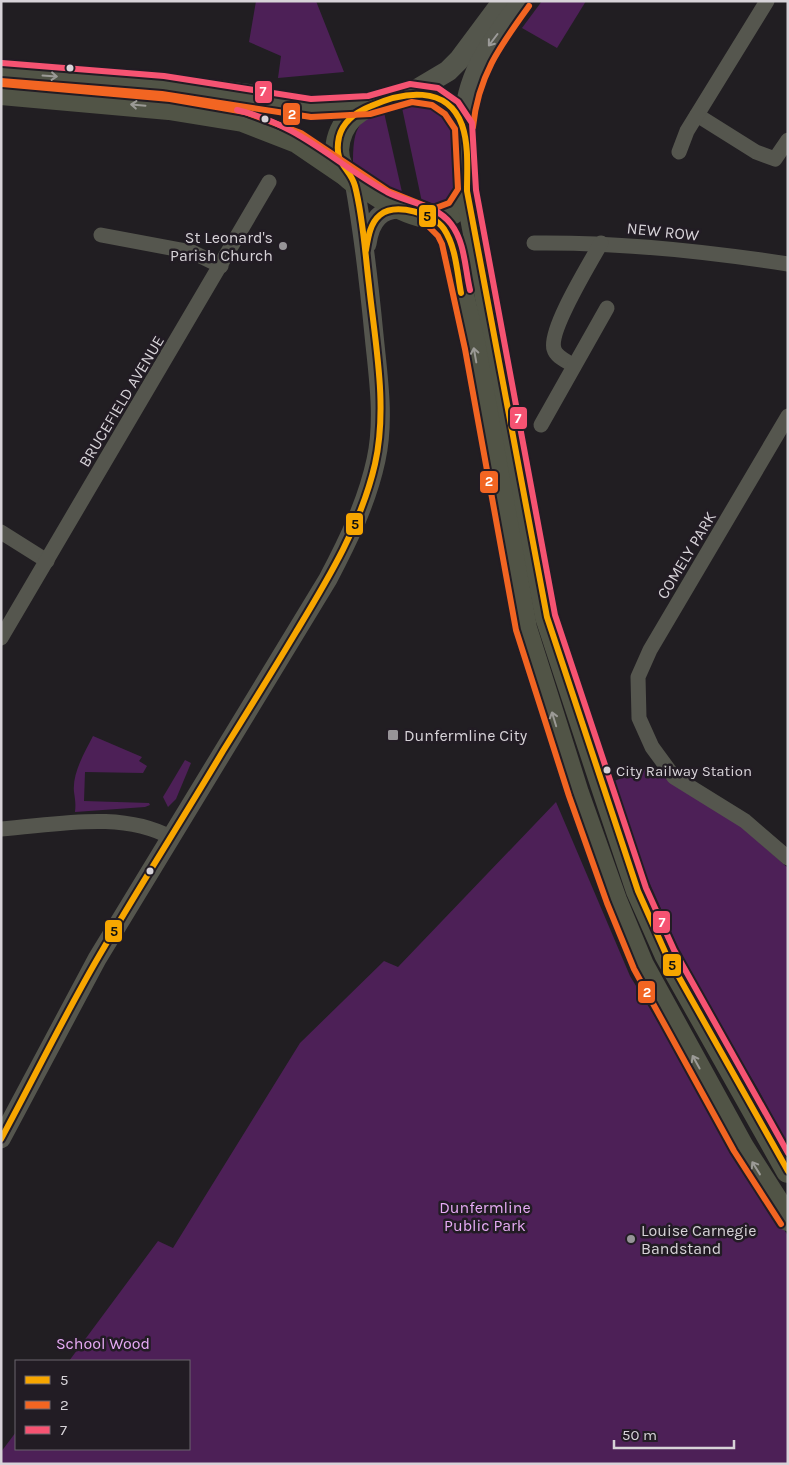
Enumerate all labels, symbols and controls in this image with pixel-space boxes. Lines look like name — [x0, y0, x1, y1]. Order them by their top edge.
one-way arrow — [488, 33, 499, 46]
unlabelled marker — [65, 63, 75, 73]
one-way arrow — [42, 71, 58, 81]
line badge: 7 — [254, 80, 273, 104]
text: 7 — [260, 83, 267, 100]
one-way arrow — [131, 100, 147, 110]
line badge: 2 — [282, 102, 301, 126]
text: 2 — [288, 106, 296, 123]
unlabelled marker — [260, 114, 270, 124]
line badge: 5 — [418, 204, 437, 228]
text: 5 — [423, 208, 431, 225]
street label: NEW ROW — [626, 218, 701, 245]
place label: St Leonard's Parish Church — [170, 228, 273, 265]
marker: St Leonard's Parish Church — [277, 240, 289, 252]
street label: BRUCEFIELD AVENUE — [75, 332, 168, 470]
one-way arrow — [470, 348, 480, 364]
line badge: 7 — [509, 406, 528, 430]
text: 7 — [515, 410, 522, 427]
line badge: 2 — [479, 470, 499, 494]
text: 2 — [485, 473, 493, 490]
street label: COMELY PARK — [653, 508, 720, 602]
line badge: 5 — [345, 512, 364, 536]
text: 5 — [351, 516, 359, 533]
one-way arrow — [548, 711, 558, 727]
place label: Dunfermline City — [404, 726, 528, 745]
marker: Dunfermline City — [386, 728, 400, 742]
place label: City Railway Station — [616, 762, 752, 780]
marker: City Railway Station — [602, 765, 612, 775]
unlabelled marker — [145, 866, 155, 876]
line badge: 7 — [652, 910, 671, 934]
text: 7 — [659, 914, 666, 931]
line badge: 5 — [104, 919, 123, 943]
text: 5 — [110, 923, 118, 940]
line badge: 5 — [662, 953, 682, 977]
text: 5 — [668, 957, 676, 974]
line badge: 2 — [637, 980, 656, 1004]
text: 2 — [643, 984, 651, 1001]
one-way arrow — [690, 1055, 700, 1070]
one-way arrow — [750, 1162, 760, 1176]
park label: Dunfermline Public Park — [439, 1198, 531, 1235]
place label: Louise Carnegie Bandstand — [641, 1221, 756, 1258]
marker: Louise Carnegie Bandstand — [625, 1233, 637, 1245]
park label: School Wood — [56, 1334, 150, 1353]
legend — [15, 1360, 190, 1450]
text: 5 — [60, 1371, 68, 1389]
text: 2 — [60, 1396, 69, 1414]
scale bar — [614, 1418, 734, 1450]
text: 7 — [60, 1421, 67, 1439]
text: 50 m — [622, 1426, 657, 1444]

